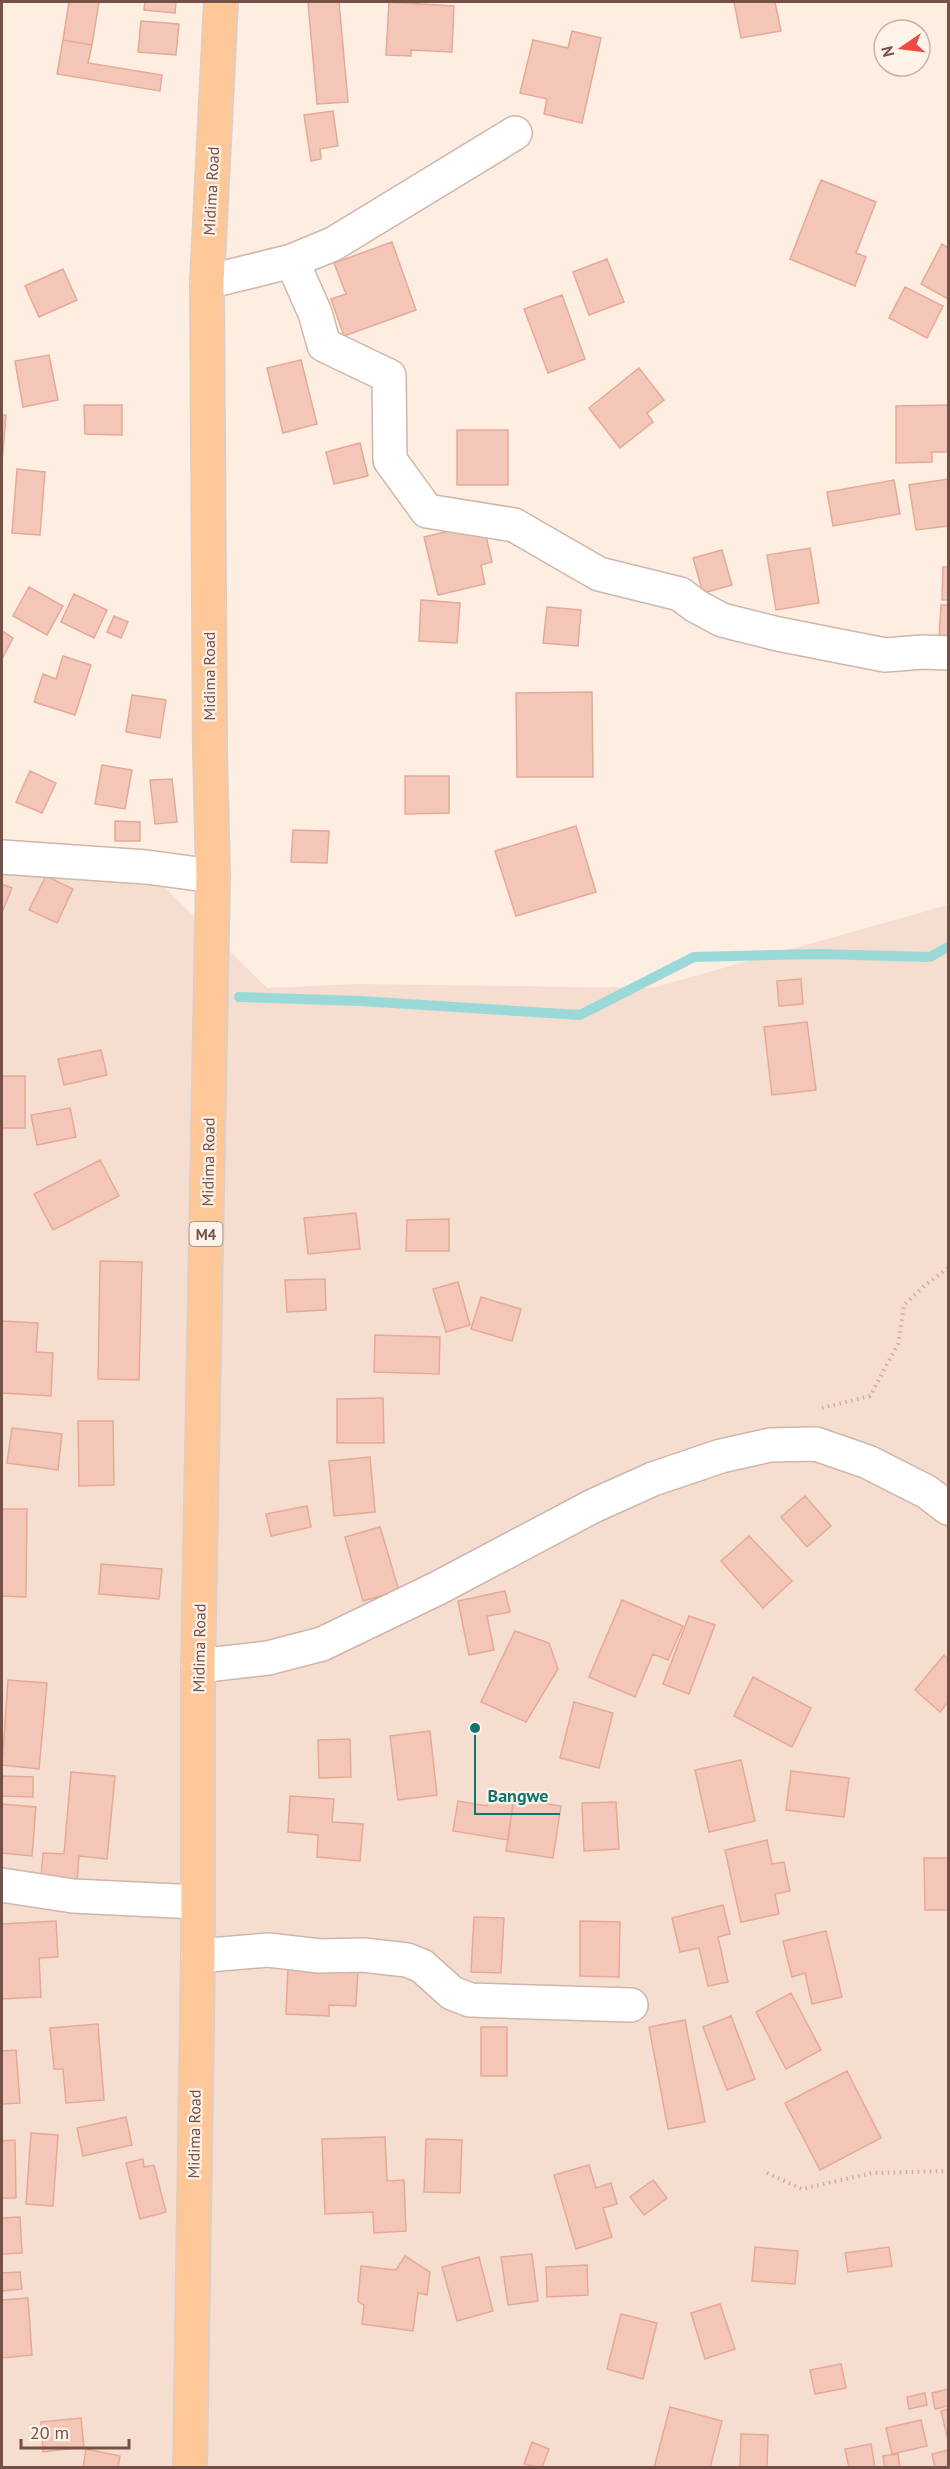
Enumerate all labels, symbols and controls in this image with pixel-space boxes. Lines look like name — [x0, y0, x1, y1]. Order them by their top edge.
north arrow — [872, 18, 932, 78]
text: N — [876, 44, 898, 59]
street label: Midima Road — [199, 146, 223, 236]
street label: Midima Road — [199, 632, 219, 720]
street label: Midima Road — [197, 1117, 219, 1207]
road number: M4 — [190, 1222, 222, 1246]
street label: Midima Road — [188, 1603, 210, 1693]
callout: Bangwe — [475, 1778, 560, 1814]
text: Bangwe — [488, 1784, 548, 1807]
street label: Midima Road — [183, 2089, 205, 2179]
scale bar — [21, 2412, 129, 2450]
text: 20 m — [30, 2421, 69, 2444]

